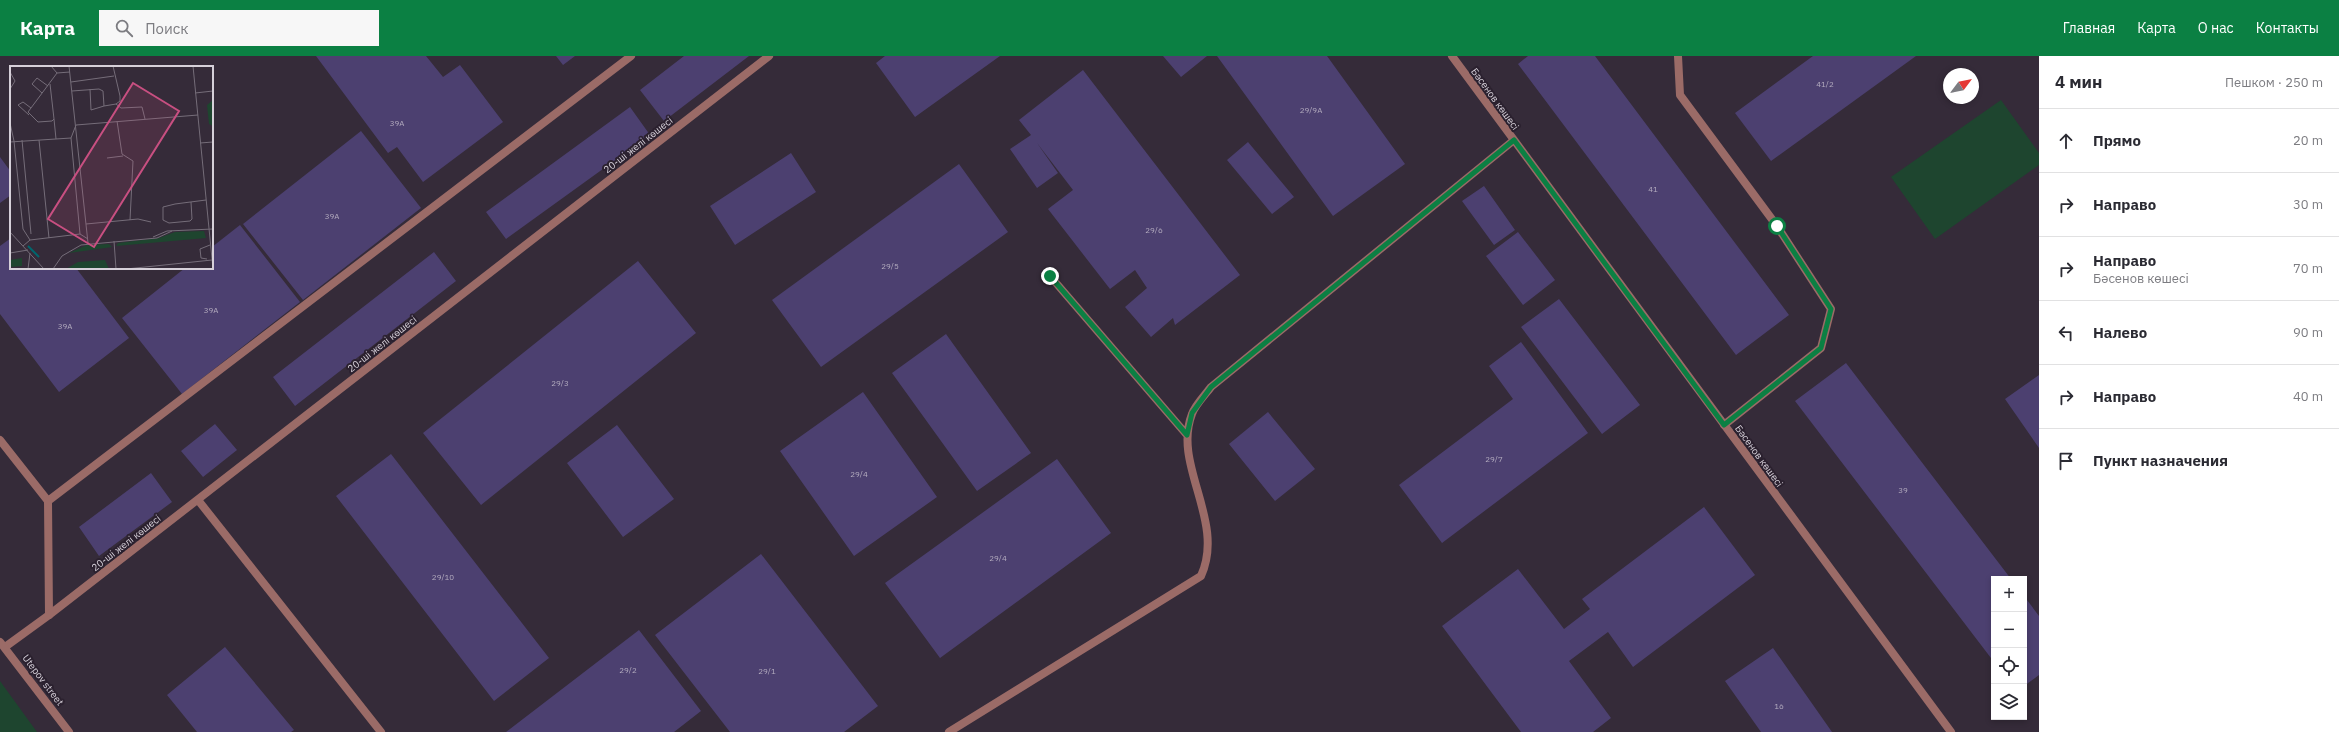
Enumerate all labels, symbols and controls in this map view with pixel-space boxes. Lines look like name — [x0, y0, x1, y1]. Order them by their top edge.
search box — [99, 10, 379, 46]
text: Карта — [20, 16, 75, 40]
icon: search — [113, 17, 135, 39]
text: Поиск — [145, 19, 189, 38]
text: Главная — [2063, 19, 2115, 37]
text: Карта — [2137, 19, 2176, 37]
text: О нас — [2198, 19, 2234, 37]
text: Контакты — [2256, 19, 2319, 37]
street label: Бәсенов көшесі — [1468, 65, 1522, 133]
inset map — [10, 66, 213, 269]
north arrow — [1943, 68, 1979, 104]
text: 4 мин — [2055, 71, 2102, 93]
text: Пешком · 250 m — [2225, 74, 2323, 91]
house number: 41/2 — [1816, 79, 1834, 89]
house number: 29/9А — [1300, 105, 1322, 115]
street label: 20-ші желі көшесі — [601, 114, 675, 176]
house number: 39А — [390, 118, 404, 128]
icon: ahead — [2055, 130, 2077, 152]
text: Прямо — [2093, 131, 2141, 150]
text: 20 m — [2293, 132, 2323, 149]
house number: 41 — [1648, 184, 1658, 194]
icon: right — [2055, 194, 2077, 216]
text: Направо — [2093, 195, 2156, 214]
text: 30 m — [2293, 196, 2323, 213]
house number: 39А — [325, 211, 339, 221]
route start — [1768, 217, 1786, 235]
house number: 29/6 — [1145, 225, 1163, 235]
text: Направо — [2093, 251, 2156, 270]
icon: right — [2055, 258, 2077, 280]
text: 70 m — [2293, 260, 2323, 277]
house number: 29/5 — [881, 261, 899, 271]
route end — [1041, 267, 1059, 285]
text: Бәсенов көшесі — [2093, 270, 2189, 287]
house number: 39А — [204, 305, 218, 315]
street label: 20-ші желі көшесі — [345, 313, 419, 375]
house number: 39А — [58, 321, 72, 331]
icon: left — [2055, 322, 2077, 344]
text: Налево — [2093, 323, 2147, 342]
text: 90 m — [2293, 324, 2323, 341]
house number: 29/3 — [551, 378, 569, 388]
icon: right — [2055, 386, 2077, 408]
text: Направо — [2093, 387, 2156, 406]
text: 40 m — [2293, 388, 2323, 405]
street label: Бәсенов көшесі — [1732, 422, 1786, 490]
icon: arrive — [2055, 450, 2077, 472]
text: Пункт назначения — [2093, 451, 2228, 470]
house number: 29/7 — [1485, 454, 1503, 464]
house number: 29/4 — [850, 469, 868, 479]
house number: 39 — [1898, 485, 1908, 495]
street label: 20-ші желі көшесі — [89, 512, 163, 574]
house number: 29/4 — [989, 553, 1007, 563]
house number: 29/10 — [432, 572, 454, 582]
map controls — [1991, 576, 2027, 720]
button: + — [1991, 576, 2027, 612]
button: − — [1991, 612, 2027, 648]
button: locate — [1991, 648, 2027, 684]
street label: Utepov street — [20, 652, 67, 709]
house number: 29/2 — [619, 665, 637, 675]
house number: 29/1 — [758, 666, 776, 676]
button: layers — [1991, 684, 2027, 720]
house number: 16 — [1774, 701, 1784, 711]

